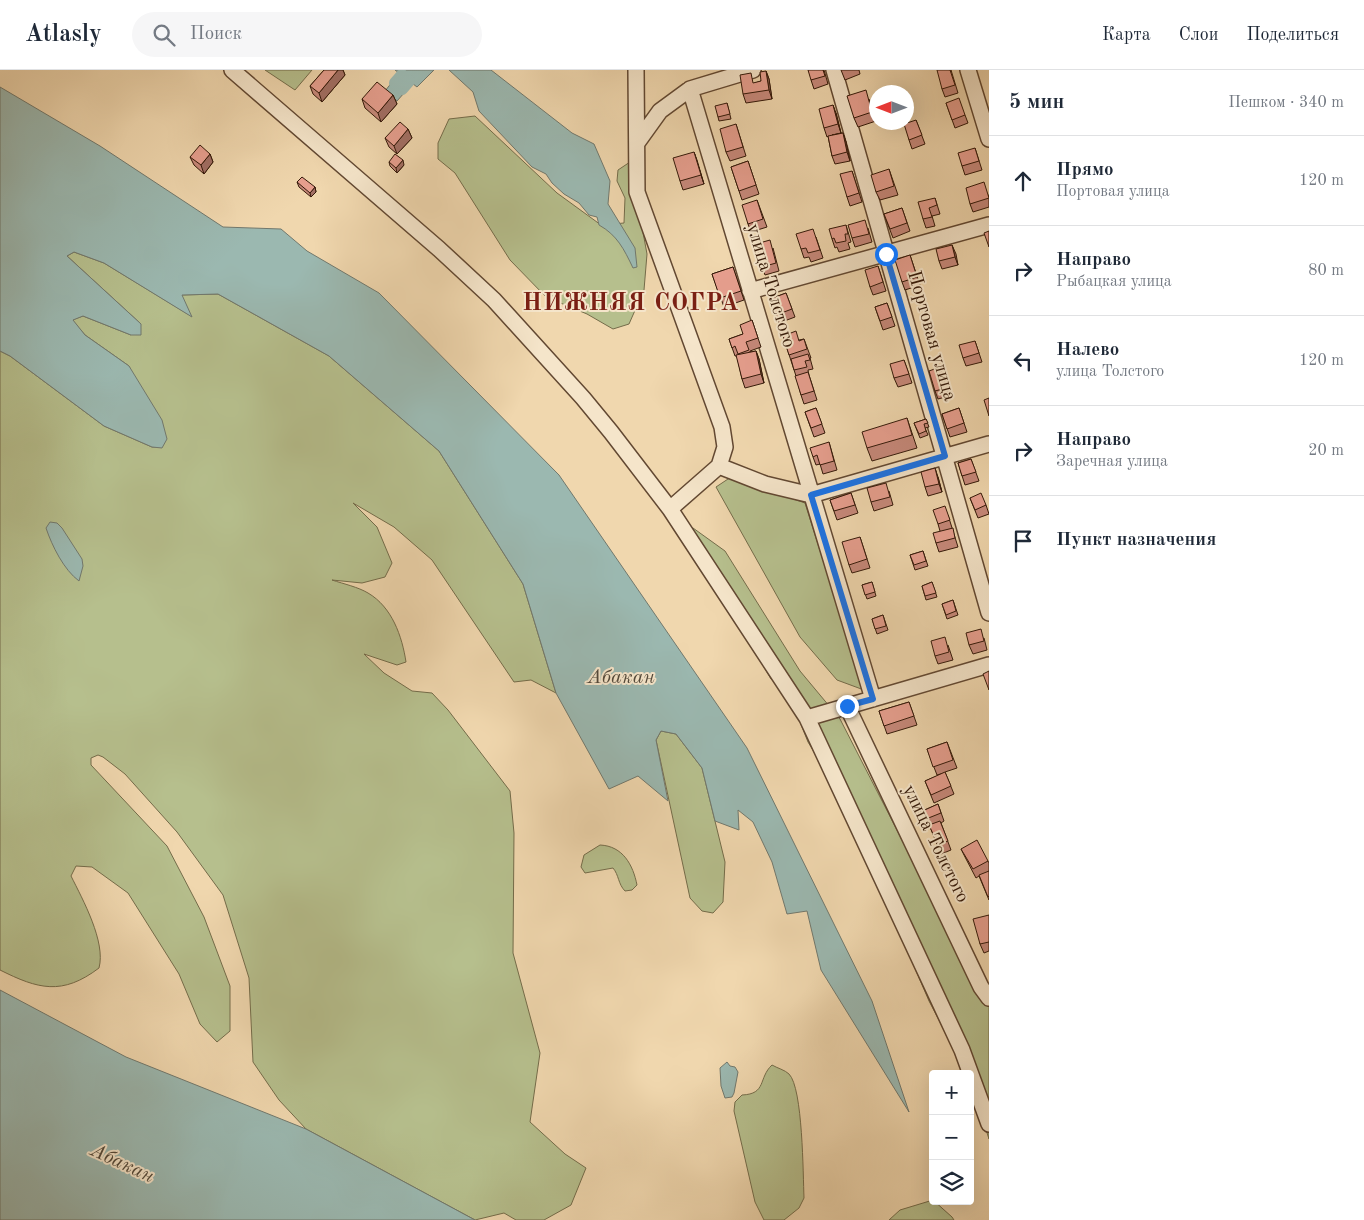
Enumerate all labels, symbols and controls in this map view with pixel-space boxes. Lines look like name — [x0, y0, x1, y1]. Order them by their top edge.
search box — [132, 12, 482, 57]
icon: search — [150, 21, 178, 49]
text: Atlasly — [25, 23, 102, 47]
text: Поиск — [190, 25, 242, 44]
text: Карта — [1102, 26, 1151, 44]
text: Слои — [1179, 26, 1218, 44]
text: Поделиться — [1246, 26, 1339, 44]
north arrow — [869, 85, 914, 130]
text: 5 мин — [1009, 92, 1064, 113]
text: Пешком · 340 m — [1228, 95, 1344, 111]
text: Прямо — [1056, 161, 1114, 180]
icon: ahead — [1009, 167, 1037, 195]
text: 120 m — [1299, 173, 1344, 189]
text: Портовая улица — [1056, 184, 1170, 200]
street label: улица Толстого — [742, 222, 798, 350]
route start — [875, 243, 898, 266]
text: Направо — [1056, 251, 1131, 270]
icon: right — [1009, 257, 1037, 285]
text: 80 m — [1308, 263, 1344, 279]
street label: Портовая улица — [903, 269, 959, 404]
text: Рыбацкая улица — [1056, 274, 1172, 290]
district label: НИЖНЯЯ СОГРА — [522, 292, 740, 316]
text: Налево — [1056, 341, 1119, 360]
icon: left — [1009, 347, 1037, 375]
text: 120 m — [1299, 353, 1344, 369]
text: улица Толстого — [1056, 364, 1164, 380]
text: Направо — [1056, 431, 1131, 450]
icon: right — [1009, 437, 1037, 465]
text: 20 m — [1308, 443, 1344, 459]
text: Заречная улица — [1056, 454, 1168, 470]
icon: arrive — [1009, 527, 1037, 555]
text: Пункт назначения — [1056, 531, 1216, 550]
water label: Абакан — [586, 668, 655, 688]
route end — [836, 695, 859, 718]
street label: улица Толстого — [898, 782, 972, 906]
map controls — [929, 1070, 974, 1205]
button: + — [929, 1070, 974, 1115]
button: − — [929, 1115, 974, 1160]
water label: Абакан — [86, 1140, 157, 1187]
button: layers — [929, 1160, 974, 1205]

